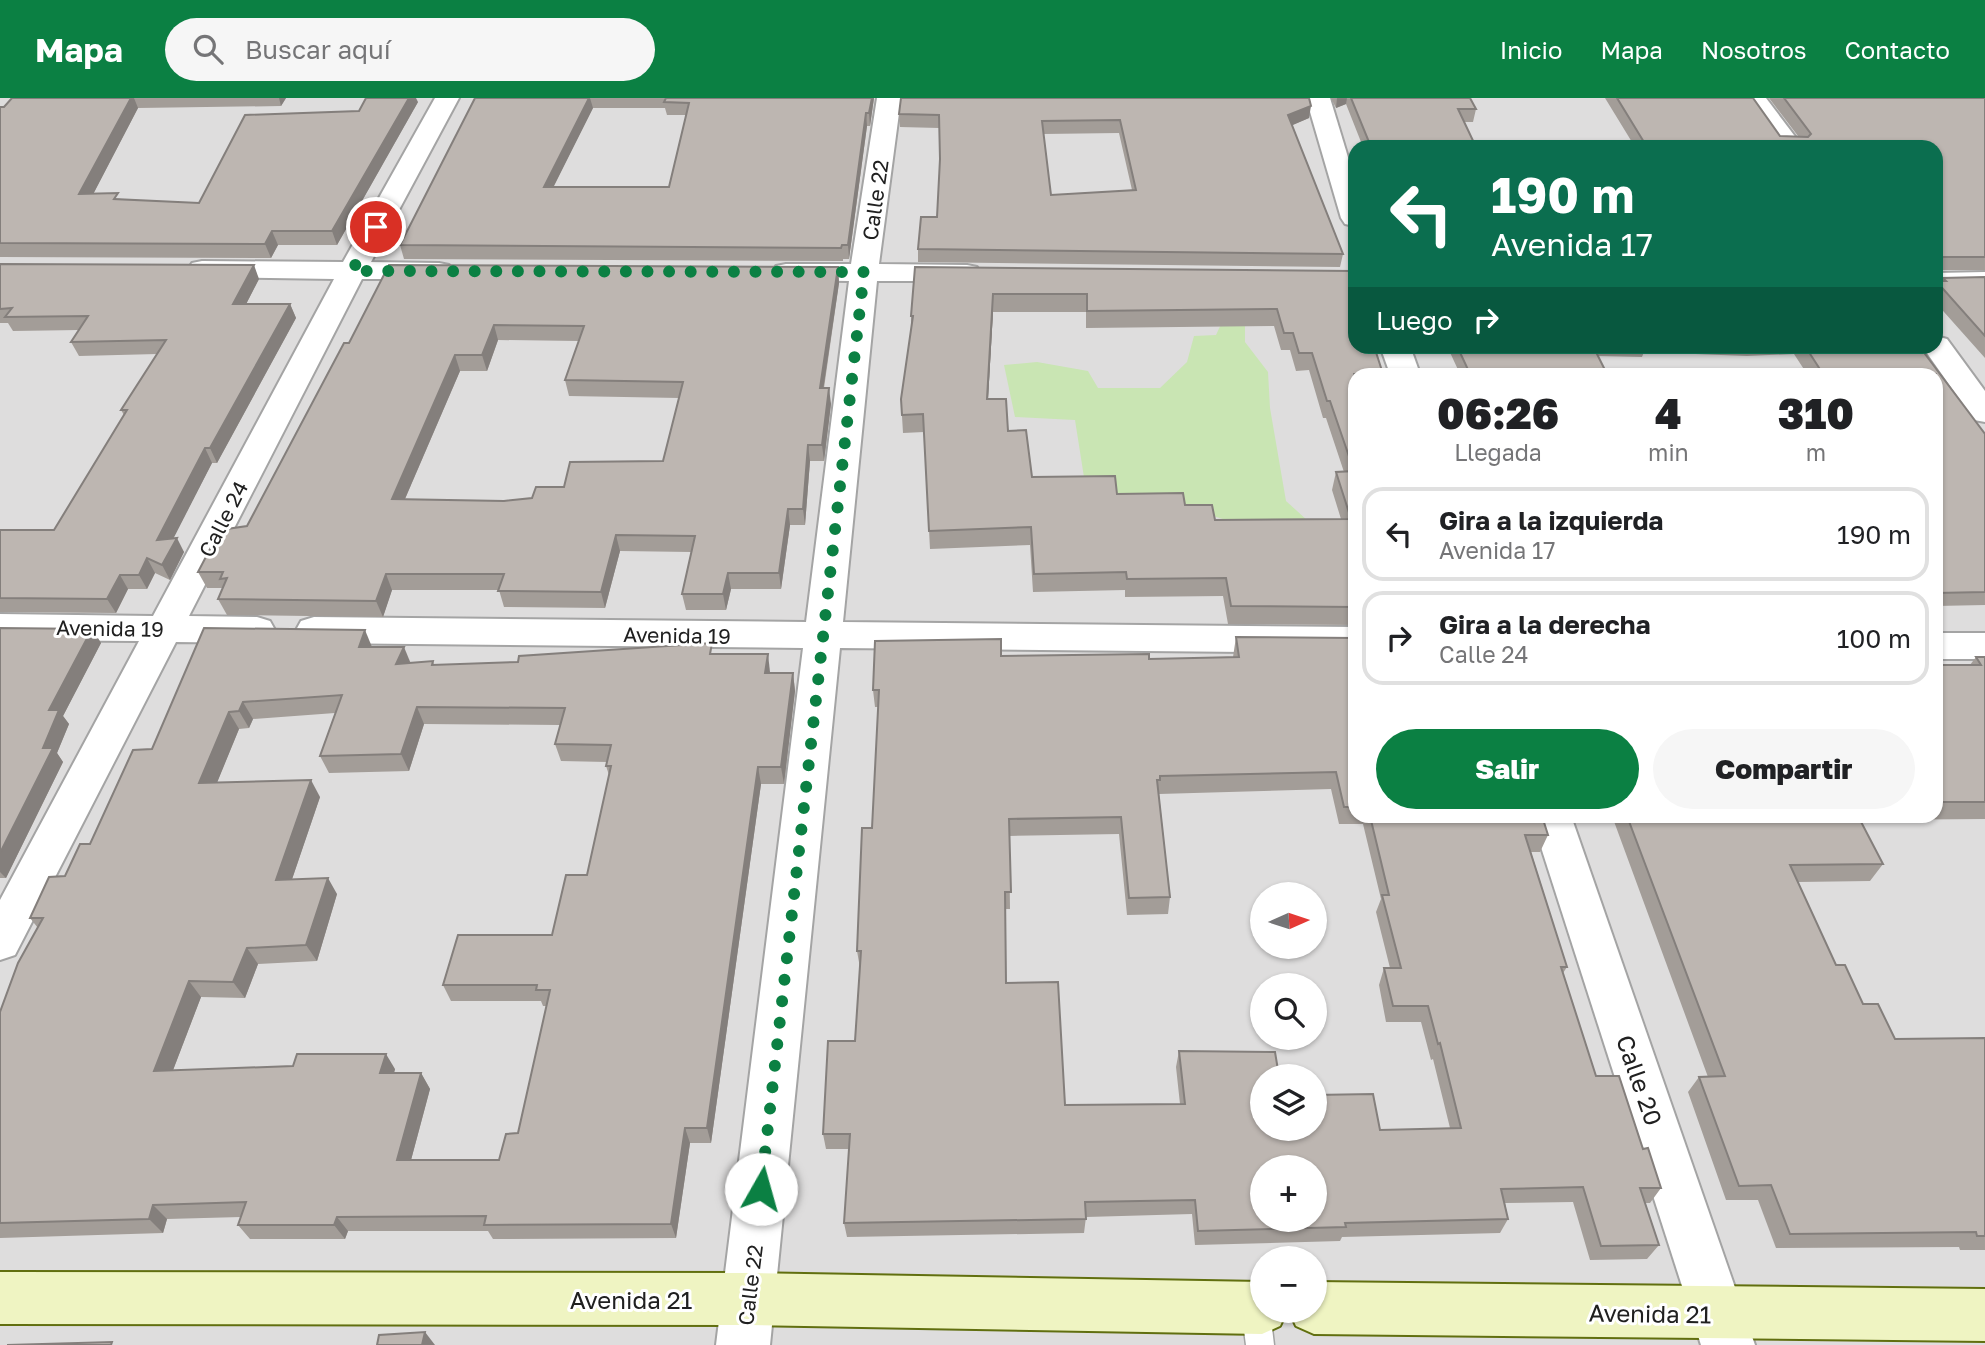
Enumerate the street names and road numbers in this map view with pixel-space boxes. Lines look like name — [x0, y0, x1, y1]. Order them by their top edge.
street label: Calle 22 — [856, 158, 894, 242]
street label: Calle 24 — [193, 477, 253, 561]
street label: Avenida 19 — [56, 614, 164, 642]
street label: Avenida 19 — [623, 621, 731, 649]
street label: Calle 20 — [1611, 1031, 1669, 1129]
street label: Calle 22 — [732, 1243, 768, 1327]
street label: Avenida 21 — [570, 1285, 692, 1314]
street label: Avenida 21 — [1588, 1297, 1712, 1329]

